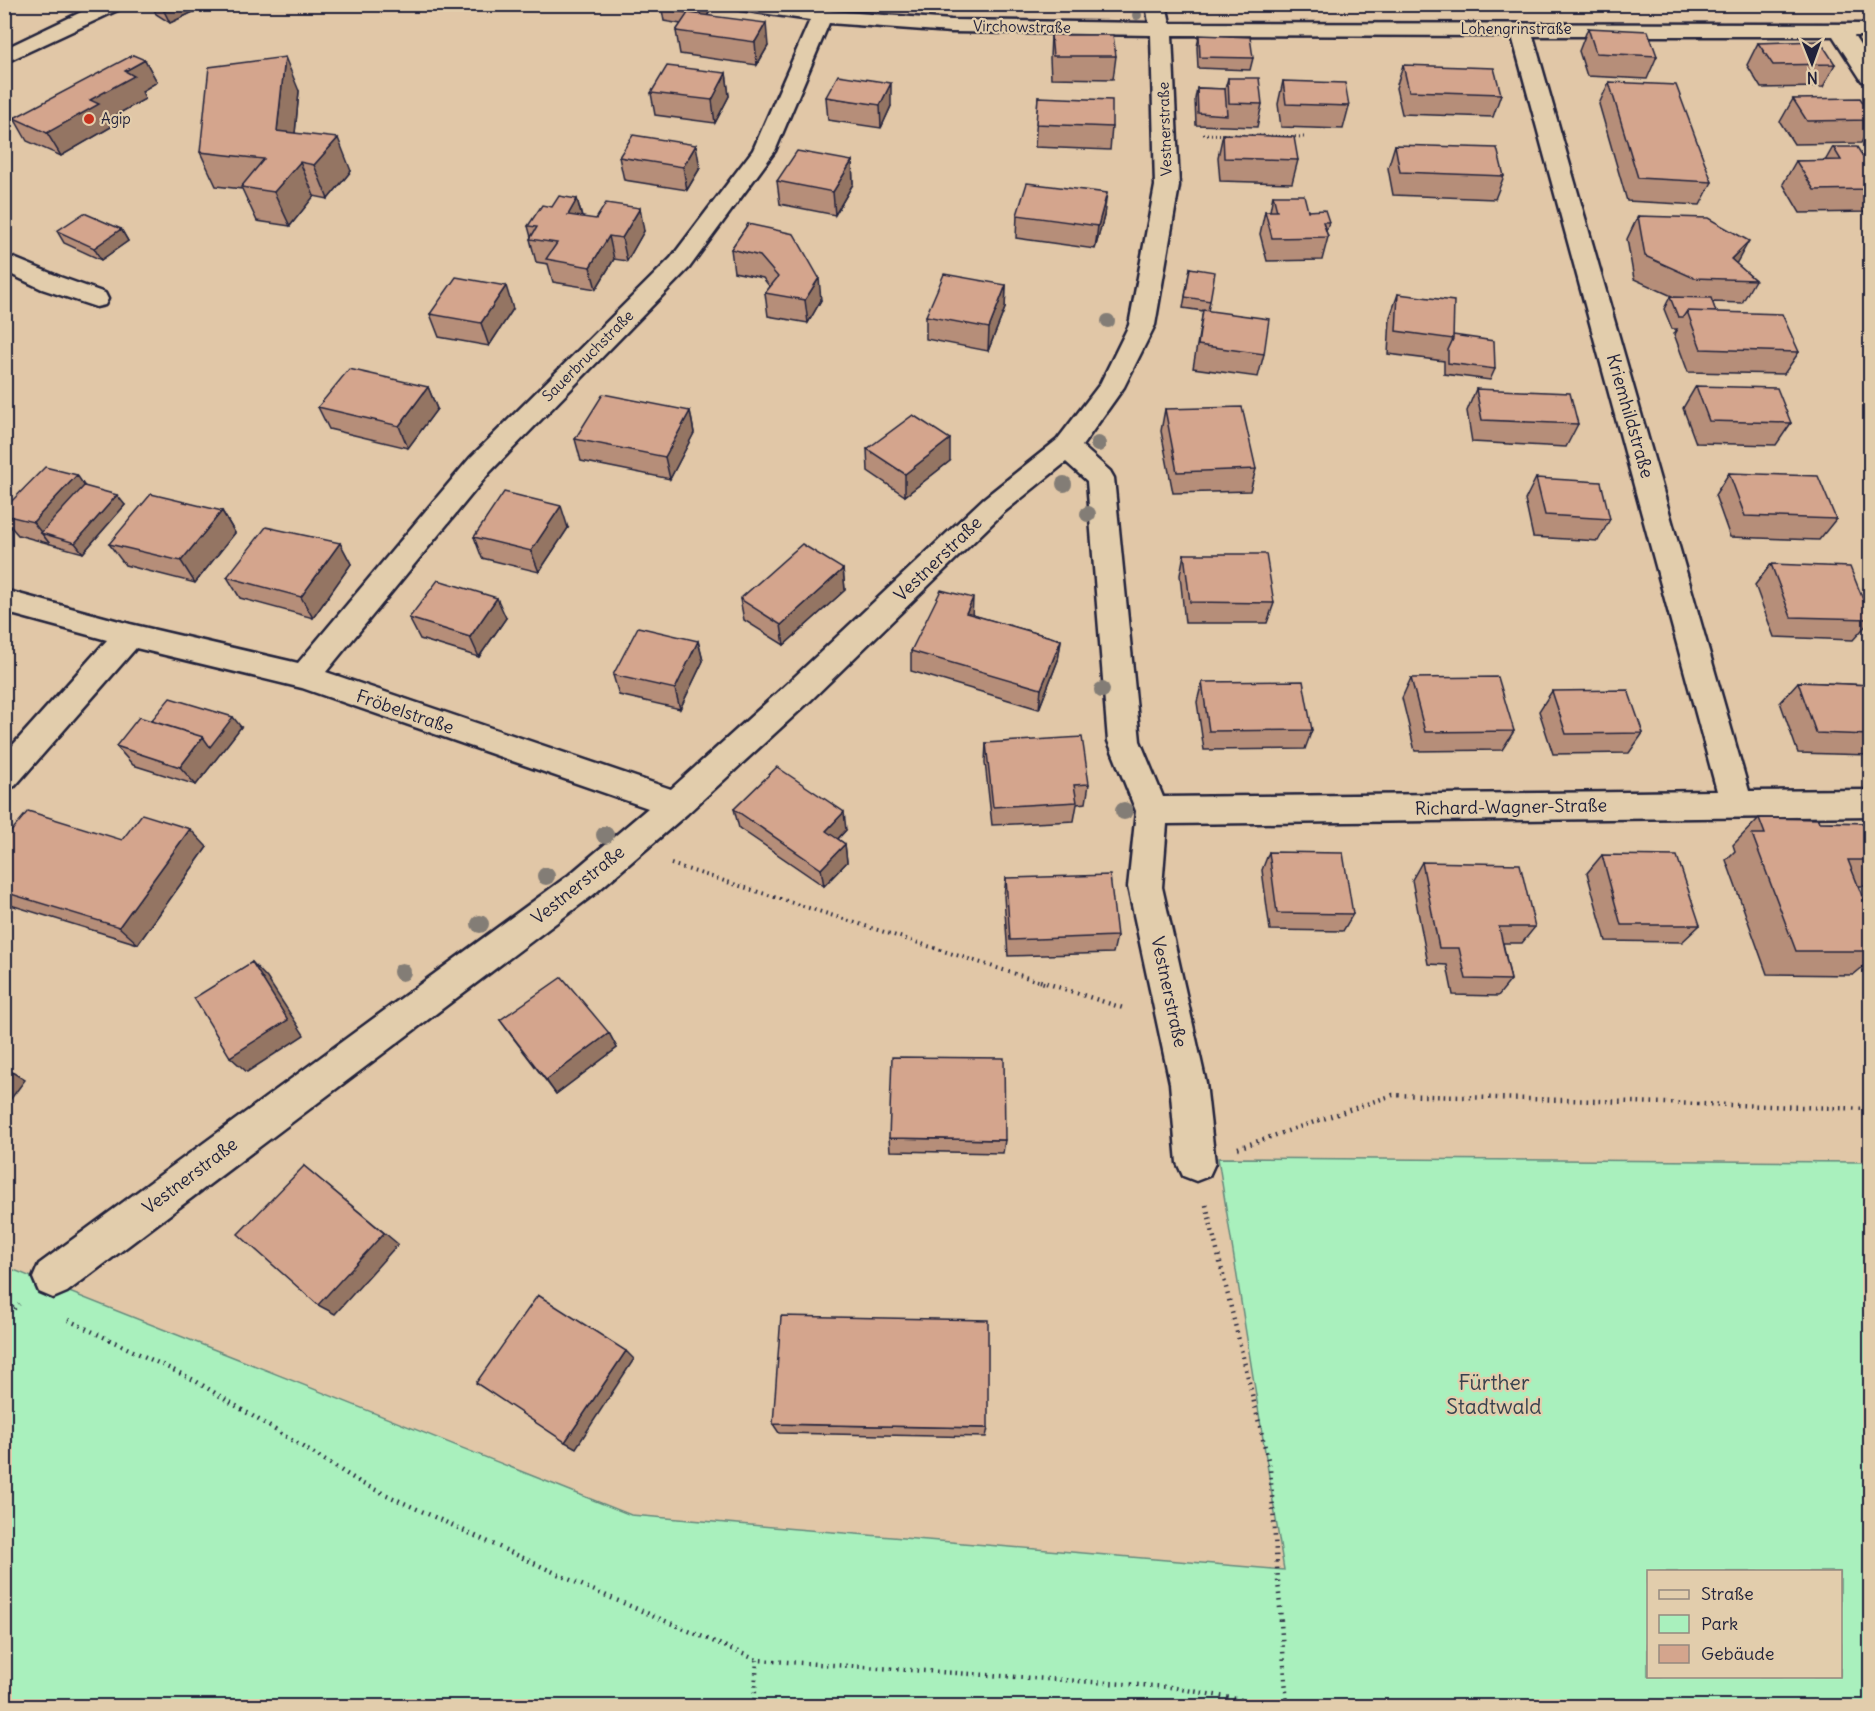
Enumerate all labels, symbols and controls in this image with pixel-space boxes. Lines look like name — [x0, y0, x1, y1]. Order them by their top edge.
street label: Virchowstraße — [973, 16, 1071, 37]
street label: Lohengrinstraße — [1460, 19, 1572, 38]
north arrow — [1782, 33, 1842, 93]
text: N — [1807, 68, 1818, 88]
street label: Vestnerstraße — [1153, 82, 1176, 176]
place label: Agip — [101, 109, 131, 128]
marker: Agip — [82, 112, 96, 126]
street label: Sauerbruchstraße — [538, 306, 637, 405]
street label: Kriemhildstraße — [1602, 351, 1659, 481]
street label: Vestnerstraße — [889, 511, 986, 606]
street label: Fröbelstraße — [353, 684, 457, 739]
street label: Richard-Wagner-Straße — [1415, 793, 1607, 820]
street label: Vestnerstraße — [526, 840, 629, 929]
street label: Vestnerstraße — [1146, 934, 1193, 1050]
street label: Vestnerstraße — [138, 1132, 242, 1219]
park label: Fürther Stadtwald — [1446, 1369, 1542, 1420]
legend — [1647, 1570, 1842, 1678]
text: Straße — [1701, 1582, 1754, 1605]
text: Park — [1701, 1612, 1738, 1635]
text: Gebäude — [1701, 1642, 1774, 1665]

